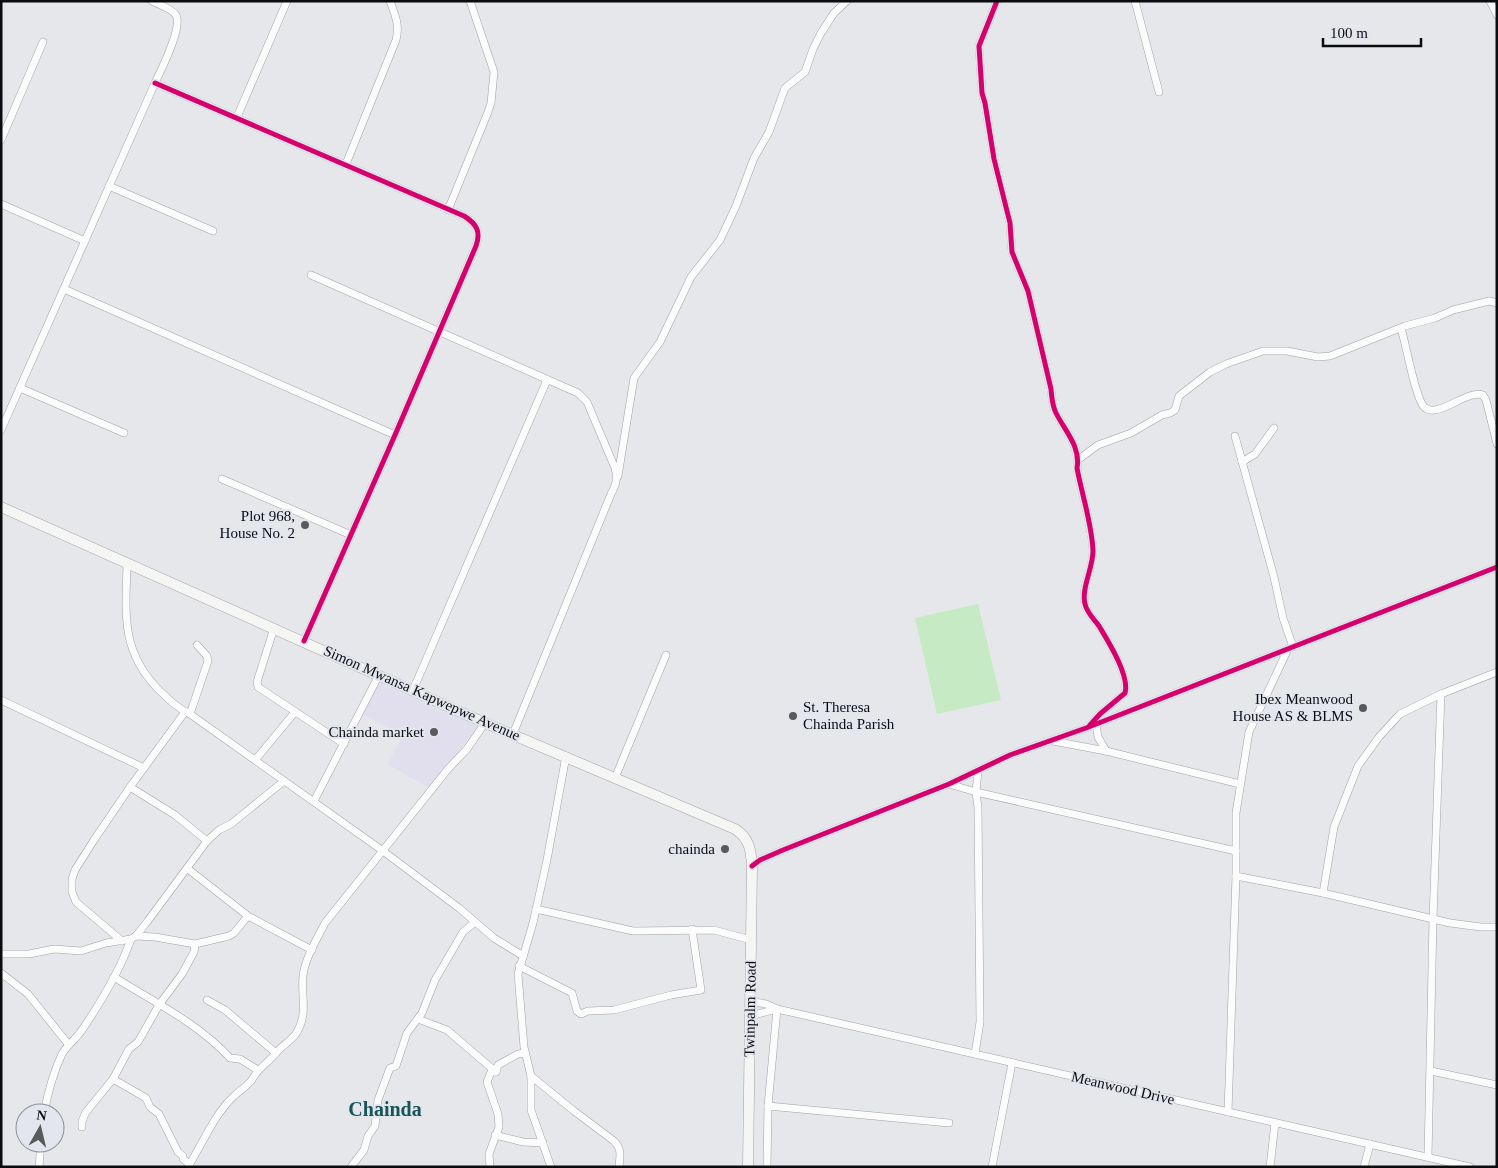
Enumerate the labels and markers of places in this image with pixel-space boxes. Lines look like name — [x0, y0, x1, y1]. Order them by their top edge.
place label: Plot 968, House No. 2 — [220, 508, 295, 541]
marker: Plot 968, House No. 2 — [299, 519, 311, 531]
place label: Ibex Meanwood House AS & BLMS — [1233, 691, 1353, 724]
place label: St. Theresa Chainda Parish — [803, 699, 895, 732]
marker: Ibex Meanwood House AS & BLMS — [1357, 702, 1369, 714]
marker: St. Theresa Chainda Parish — [787, 710, 799, 722]
place label: Chainda market — [329, 724, 425, 740]
marker: Chainda market — [428, 726, 440, 738]
place label: chainda — [668, 841, 715, 857]
marker: chainda — [719, 843, 731, 855]

